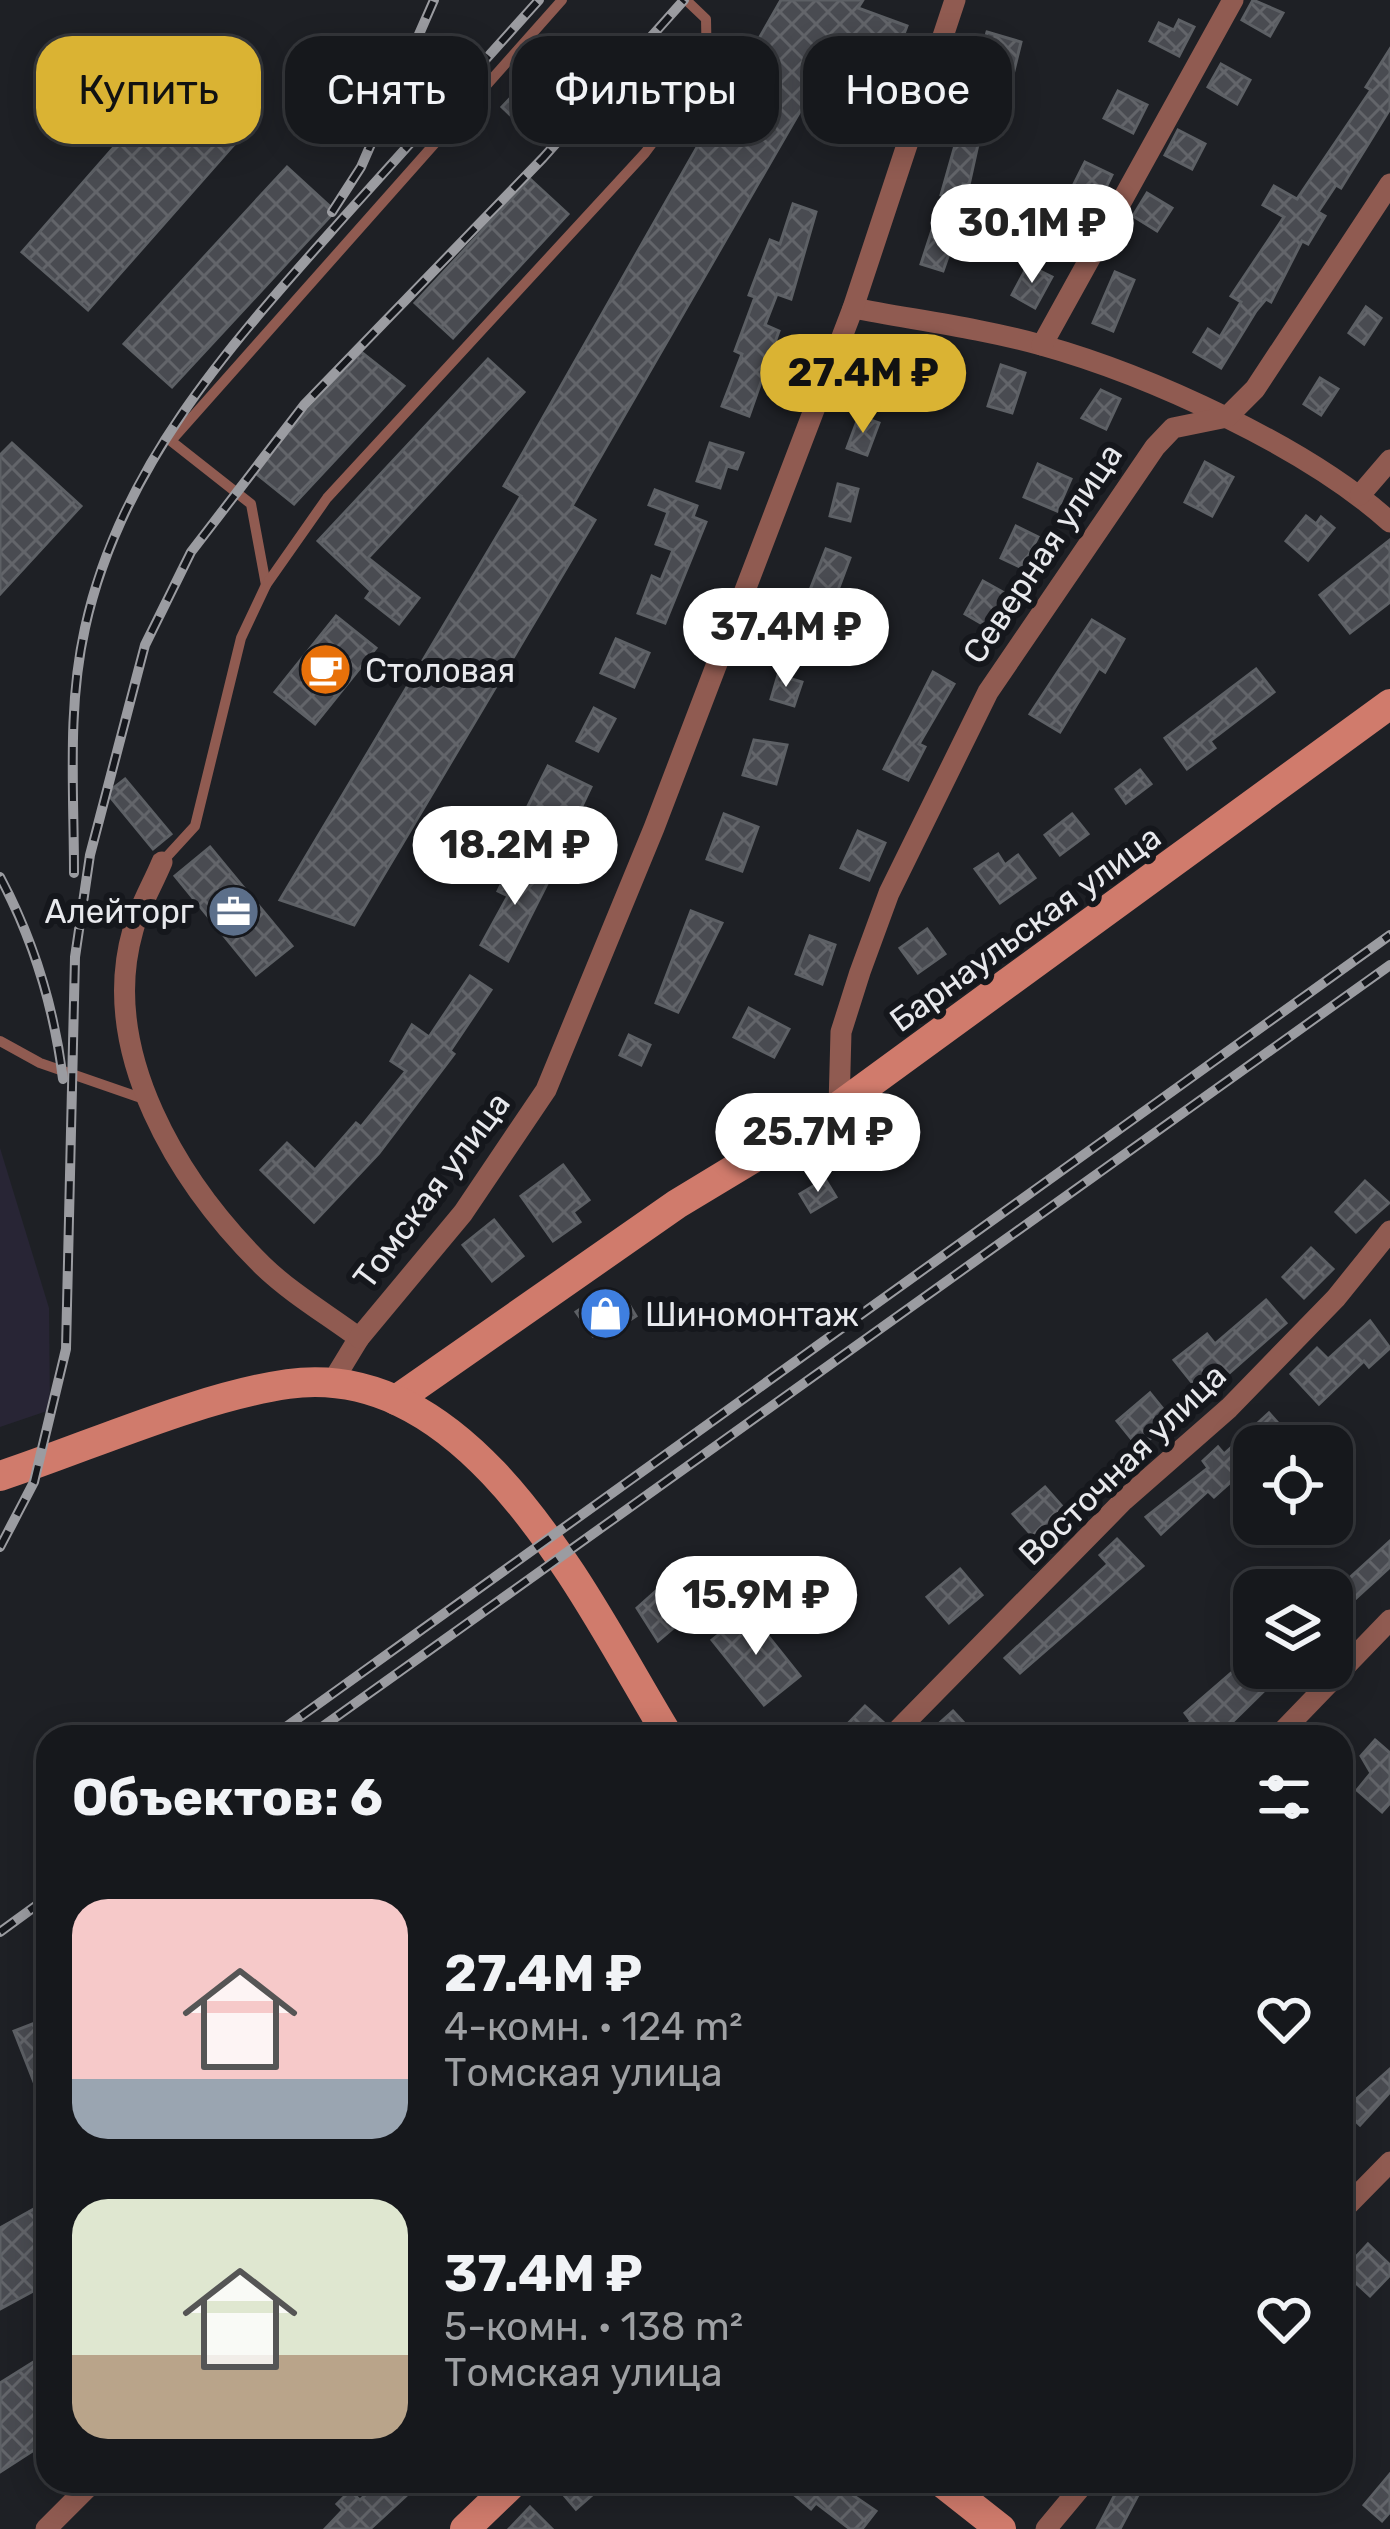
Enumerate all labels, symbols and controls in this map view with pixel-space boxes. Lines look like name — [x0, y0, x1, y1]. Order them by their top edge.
chip: Купить — [36, 36, 261, 144]
chip: Снять — [285, 36, 488, 144]
chip: Фильтры — [512, 36, 779, 144]
chip: Новое — [803, 36, 1012, 144]
pin: 30.1M ₽ — [921, 184, 1143, 286]
text: 30.1M ₽ — [958, 200, 1106, 246]
pin: 27.4M ₽ — [752, 334, 974, 436]
text: 27.4M ₽ — [787, 350, 939, 396]
street label: Северная улица — [955, 436, 1130, 670]
pin: 37.4M ₽ — [675, 588, 897, 690]
text: 37.4M ₽ — [710, 604, 862, 650]
cafe icon: Столовая — [298, 642, 354, 698]
place label: Столовая — [365, 651, 515, 690]
pin: 18.2M ₽ — [404, 806, 626, 908]
street label: Барнаульская улица — [882, 817, 1168, 1040]
text: 18.2M ₽ — [440, 822, 590, 868]
office icon: Алейторг — [205, 883, 261, 939]
place label: Алейторг — [44, 892, 194, 931]
street label: Томская улица — [345, 1084, 518, 1296]
pin: 25.7M ₽ — [707, 1093, 929, 1195]
text: 25.7M ₽ — [742, 1109, 894, 1155]
shop icon: Шиномонтаж — [578, 1286, 634, 1342]
place label: Шиномонтаж — [645, 1295, 859, 1334]
street label: Восточная улица — [1011, 1356, 1234, 1573]
map controls — [1233, 1425, 1353, 1689]
button: locate — [1233, 1425, 1353, 1545]
pin: 15.9M ₽ — [645, 1556, 867, 1658]
button: layers — [1233, 1569, 1353, 1689]
text: 15.9M ₽ — [682, 1572, 830, 1618]
icon: filters — [1251, 1764, 1317, 1830]
text: Объектов: 6 — [72, 1767, 383, 1828]
text: 27.4M ₽ — [444, 1943, 642, 2004]
icon: home — [168, 1947, 312, 2091]
icon: heart — [1251, 1986, 1317, 2052]
text: 4-комн. · 124 m² — [444, 2004, 743, 2050]
text: Томская улица — [444, 2050, 723, 2096]
text: 37.4M ₽ — [444, 2243, 643, 2304]
icon: home — [168, 2247, 312, 2391]
icon: heart — [1251, 2286, 1317, 2352]
text: 5-комн. · 138 m² — [444, 2304, 743, 2350]
text: Томская улица — [444, 2350, 723, 2396]

